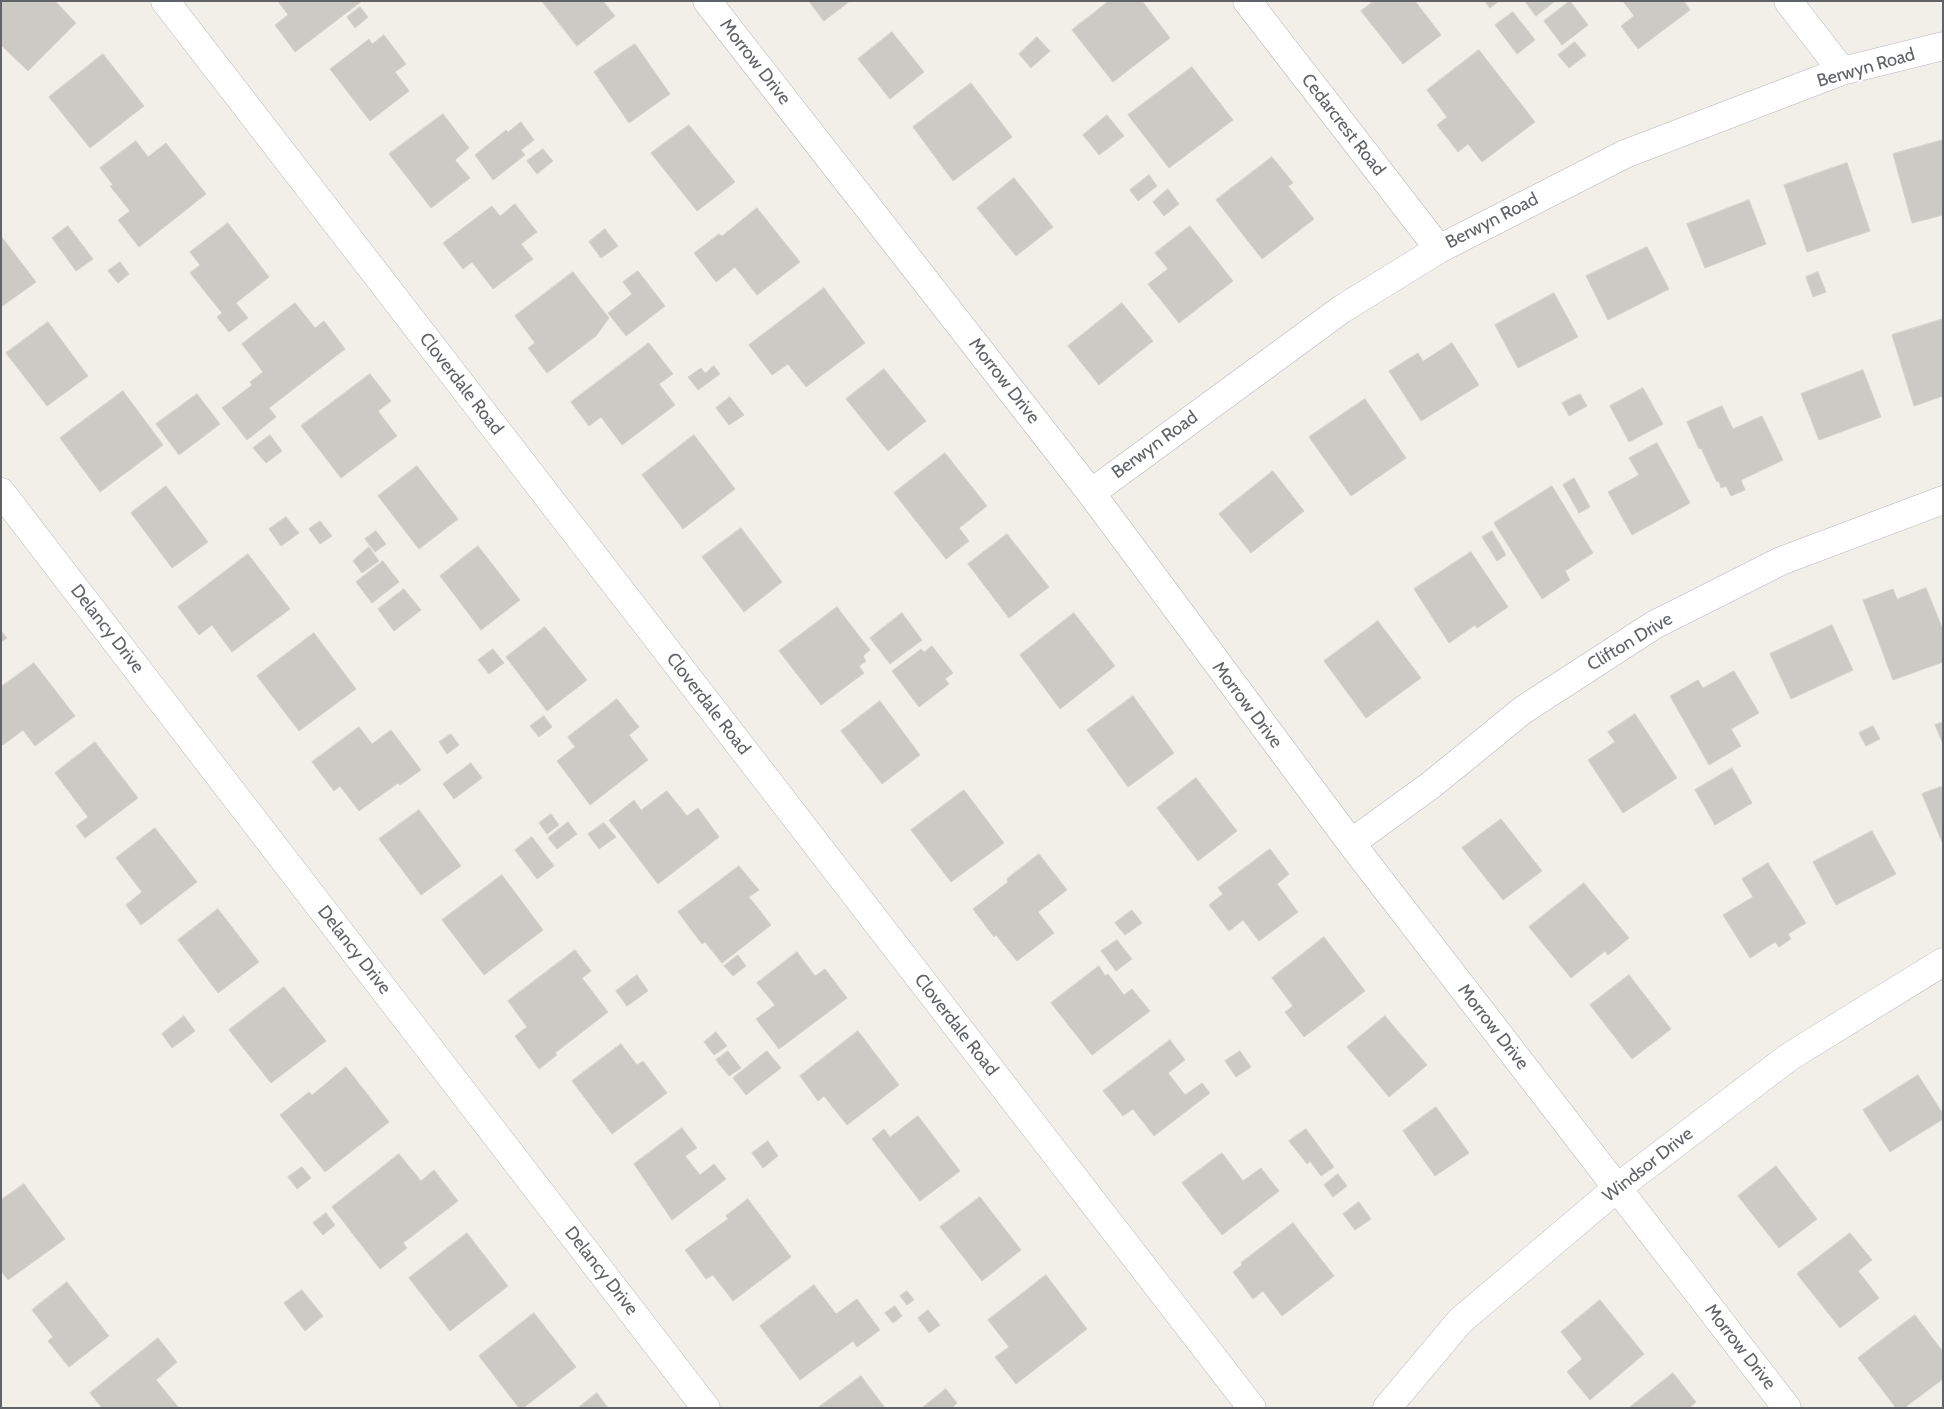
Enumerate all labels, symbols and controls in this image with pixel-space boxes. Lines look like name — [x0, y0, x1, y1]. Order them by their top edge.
street label: Morrow Drive — [715, 15, 795, 109]
street label: Berwyn Road — [1815, 44, 1917, 92]
street label: Cedarcrest Road — [1296, 70, 1390, 180]
street label: Berwyn Road — [1442, 188, 1542, 254]
street label: Cloverdale Road — [414, 329, 508, 439]
street label: Morrow Drive — [964, 334, 1044, 428]
street label: Berwyn Road — [1108, 407, 1202, 483]
street label: Delancy Drive — [66, 580, 148, 678]
street label: Clifton Drive — [1584, 608, 1676, 676]
street label: Cloverdale Road — [661, 649, 755, 759]
street label: Morrow Drive — [1207, 657, 1287, 753]
street label: Delancy Drive — [313, 901, 395, 999]
street label: Cloverdale Road — [909, 970, 1003, 1080]
street label: Morrow Drive — [1453, 980, 1533, 1074]
street label: Windsor Drive — [1599, 1123, 1697, 1207]
street label: Delancy Drive — [560, 1222, 642, 1320]
street label: Morrow Drive — [1700, 1300, 1780, 1394]

